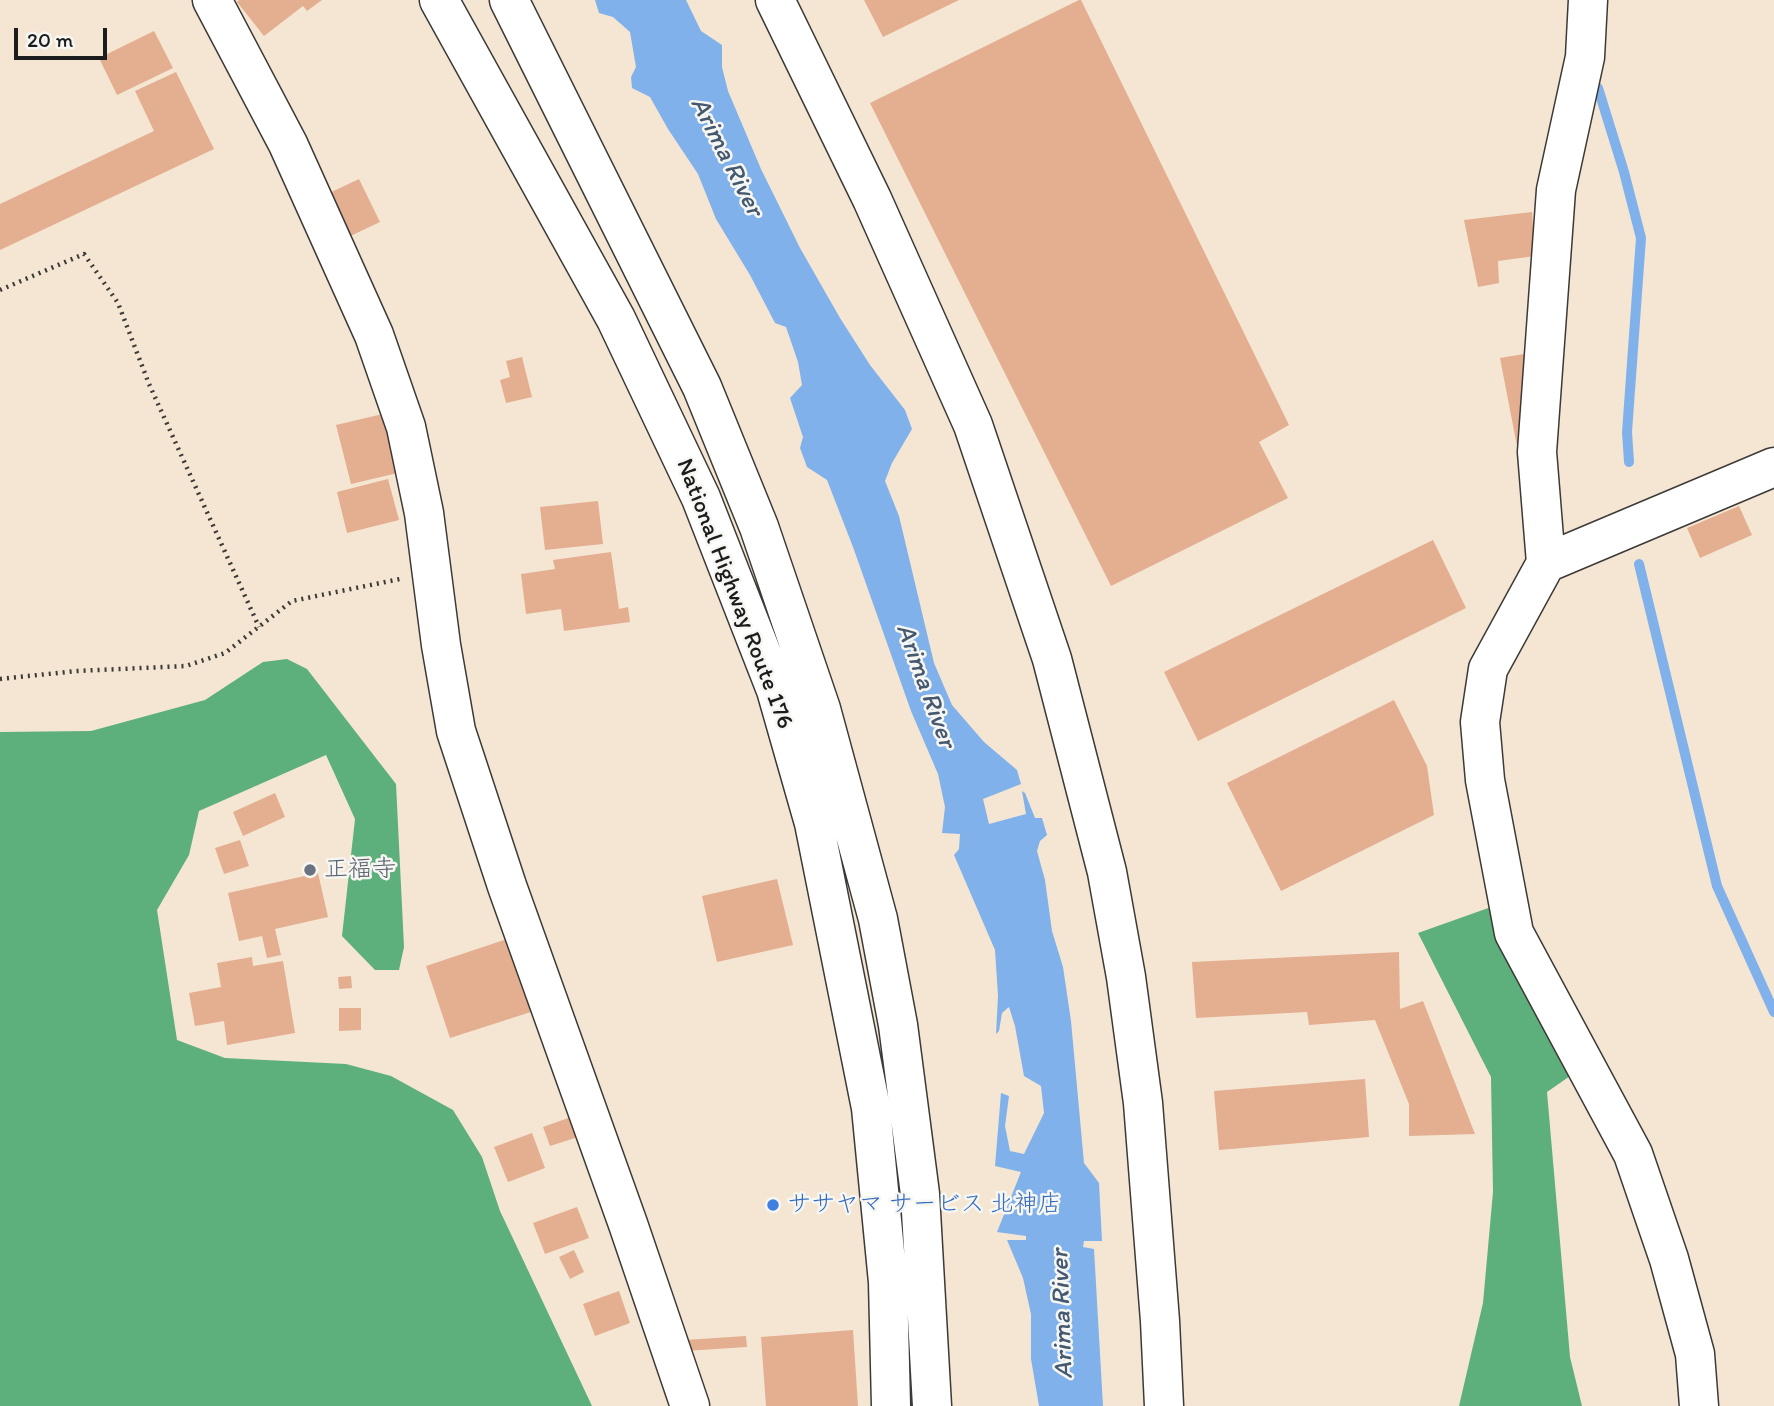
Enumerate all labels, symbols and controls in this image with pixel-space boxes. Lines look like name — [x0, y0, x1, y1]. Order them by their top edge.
scale bar — [18, 14, 110, 58]
text: 20 m — [27, 27, 73, 52]
water label: Arima River — [683, 92, 769, 222]
street label: National Highway Route 176 — [669, 455, 799, 733]
water label: Arima River — [888, 620, 962, 752]
place label: 正福寺 — [324, 856, 396, 884]
marker: 正福寺 — [302, 862, 318, 878]
place label: ササヤマ サービス 北神店 — [787, 1191, 1062, 1219]
marker: ササヤマ サービス 北神店 — [765, 1197, 781, 1213]
water label: Arima River — [1045, 1249, 1081, 1379]

